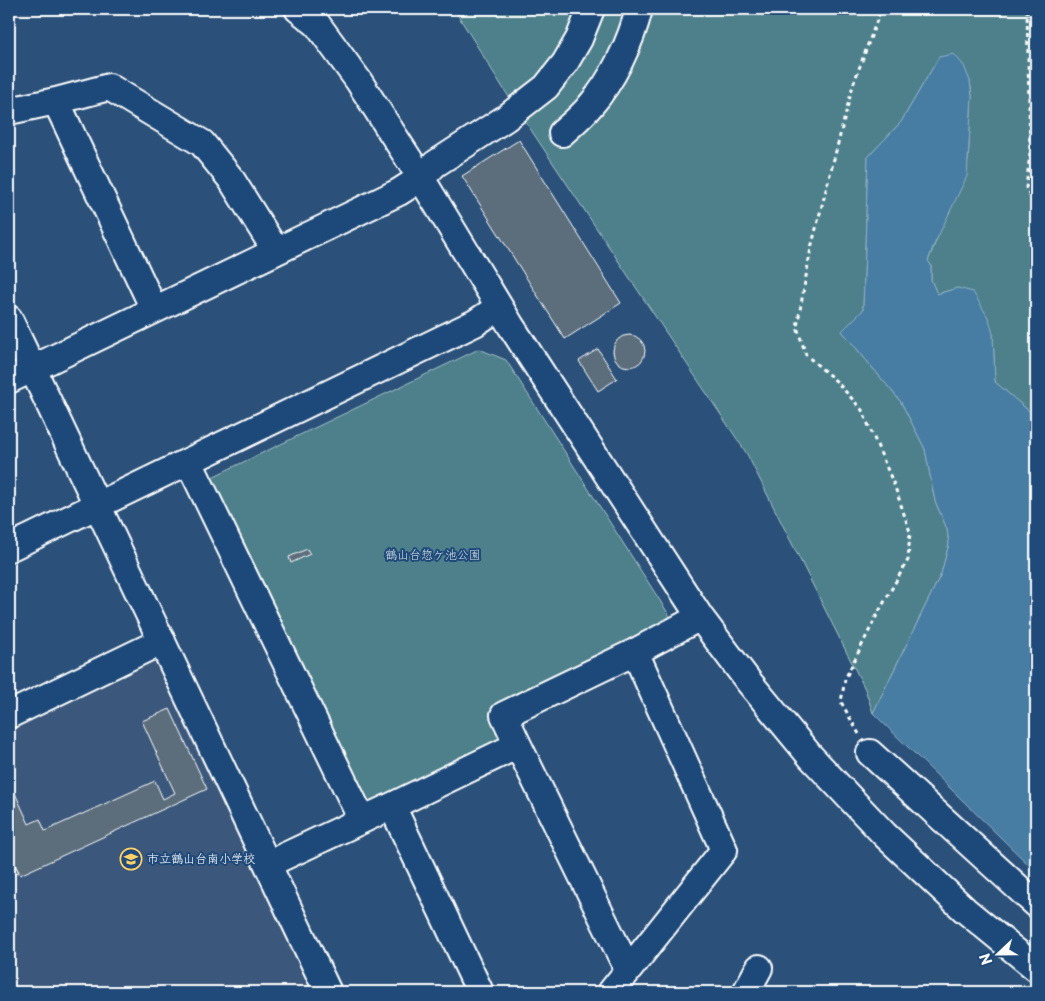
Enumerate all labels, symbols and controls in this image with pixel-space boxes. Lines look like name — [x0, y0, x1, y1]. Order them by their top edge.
park label: 鶴山台惣ケ池公園 — [385, 545, 481, 563]
school or university icon: 市立鶴山台南小学校 — [119, 847, 143, 871]
place label: 市立鶴山台南小学校 — [147, 849, 255, 867]
north arrow — [972, 928, 1022, 978]
text: N — [974, 950, 997, 968]

